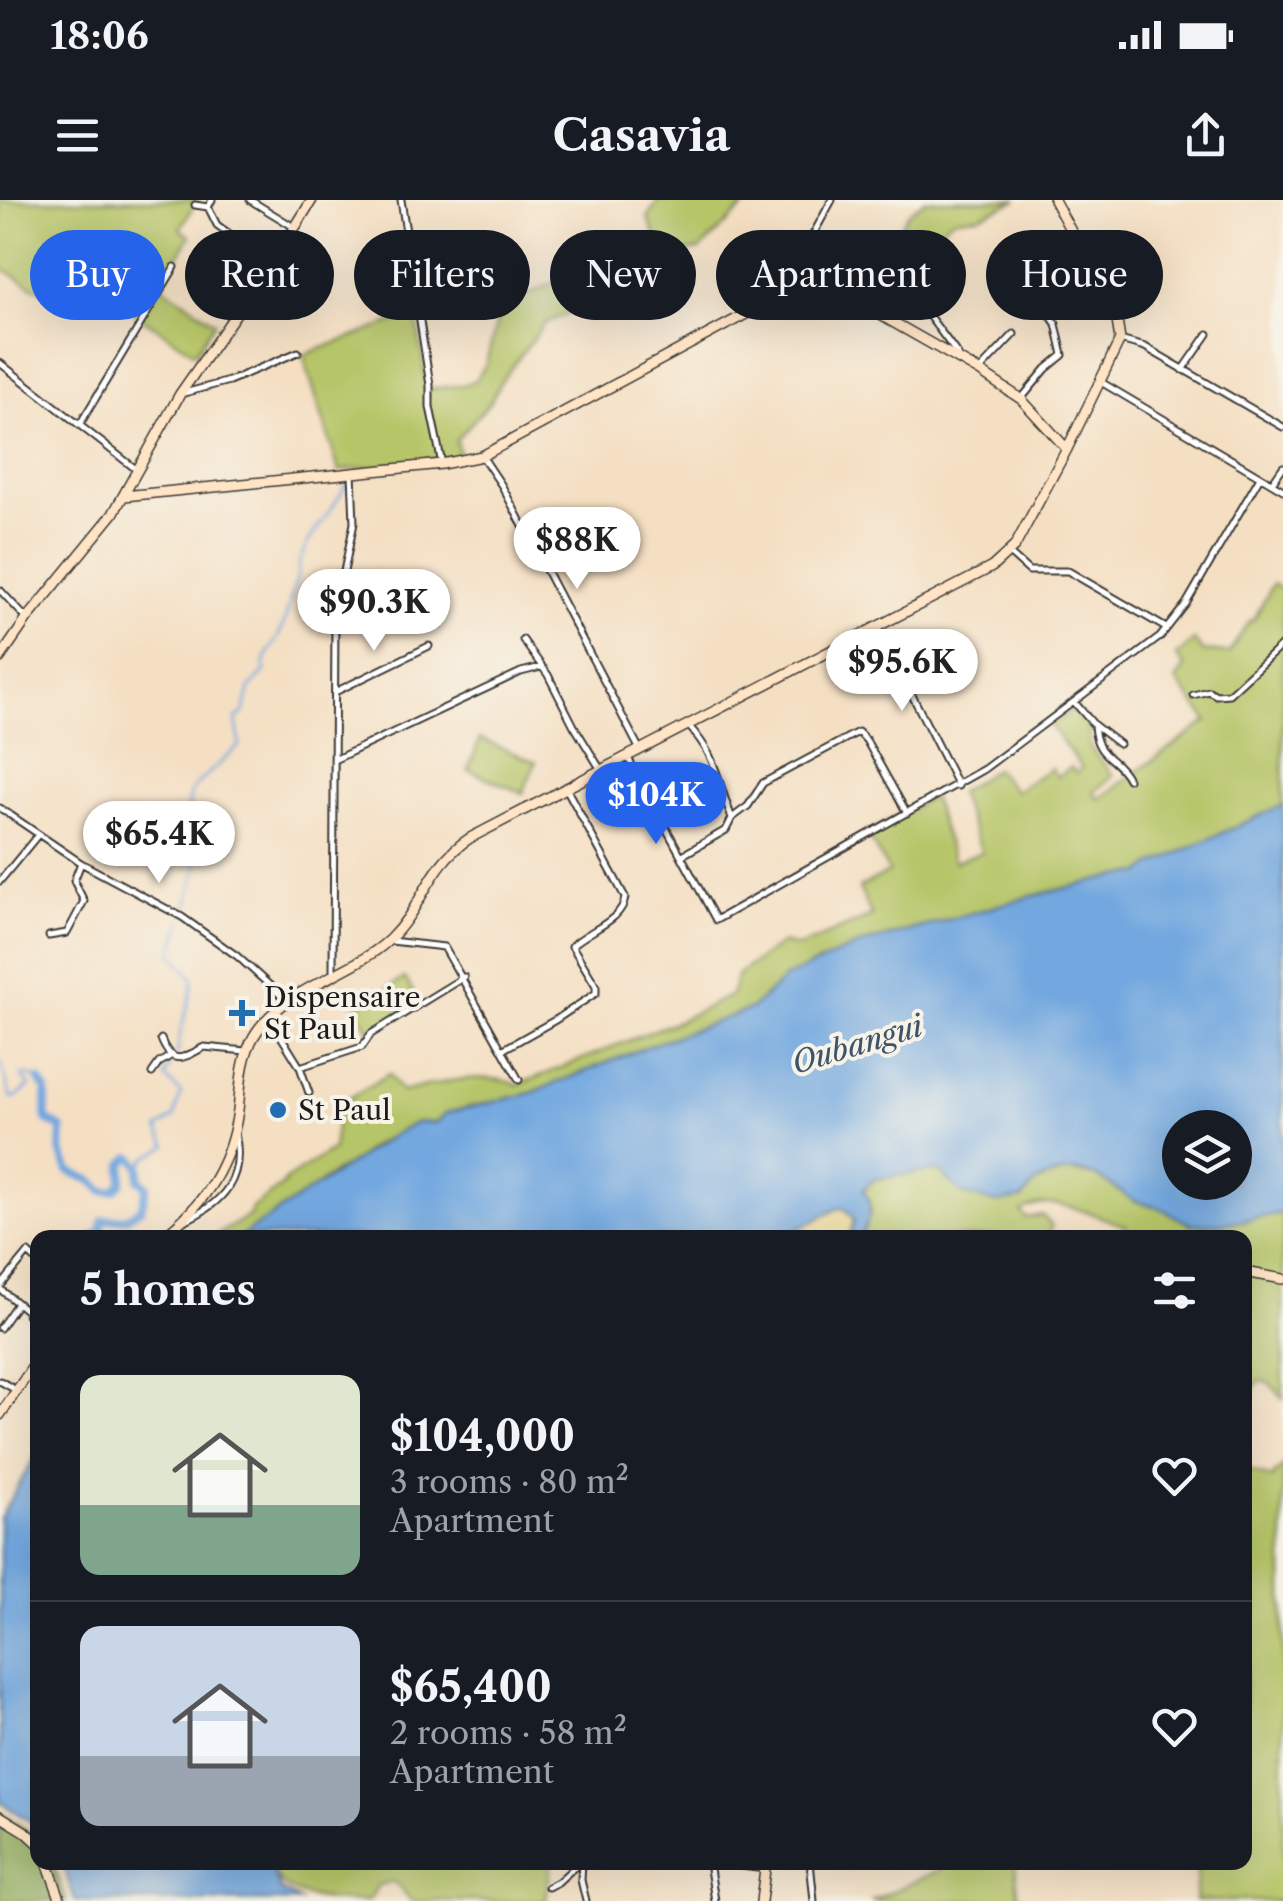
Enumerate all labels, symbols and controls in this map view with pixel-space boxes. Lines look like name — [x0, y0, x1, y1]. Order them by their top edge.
text: 18:06 — [50, 12, 149, 59]
text: Casavia — [553, 107, 730, 163]
icon: menu — [50, 108, 105, 163]
icon: share — [1178, 108, 1233, 163]
chip: Buy — [30, 230, 165, 320]
chip: Rent — [185, 230, 334, 320]
chip: Filters — [354, 230, 530, 320]
chip: New — [550, 230, 696, 320]
chip: Apartment — [716, 230, 966, 320]
chip: House — [986, 230, 1163, 320]
pin: $88K — [518, 507, 636, 592]
text: $88K — [536, 520, 618, 559]
pin: $90.3K — [293, 569, 455, 654]
text: $90.3K — [319, 582, 429, 621]
pin: $95.6K — [821, 629, 983, 714]
text: $95.6K — [848, 642, 956, 681]
pin: $104K — [586, 762, 726, 847]
text: $104K — [608, 775, 704, 814]
pin: $65.4K — [78, 801, 240, 886]
text: $65.4K — [105, 814, 213, 853]
place label: Dispensaire St Paul — [264, 980, 420, 1046]
marker: Dispensaire St Paul — [229, 1000, 255, 1026]
water label: Oubangui — [787, 1007, 928, 1082]
place label: St Paul — [298, 1093, 391, 1127]
marker: St Paul — [267, 1099, 289, 1121]
map controls — [1162, 1110, 1252, 1200]
button: layers — [1162, 1110, 1252, 1200]
icon: filters — [1147, 1263, 1202, 1318]
text: 5 homes — [80, 1264, 256, 1316]
text: $104,000 — [390, 1410, 575, 1462]
icon: home — [160, 1415, 280, 1535]
icon: heart — [1147, 1448, 1202, 1503]
text: 3 rooms · 80 m² — [390, 1462, 629, 1501]
text: Apartment — [390, 1501, 554, 1540]
text: $65,400 — [390, 1661, 552, 1713]
icon: home — [160, 1666, 280, 1786]
icon: heart — [1147, 1699, 1202, 1754]
text: 2 rooms · 58 m² — [390, 1713, 627, 1752]
text: Apartment — [390, 1752, 554, 1791]

